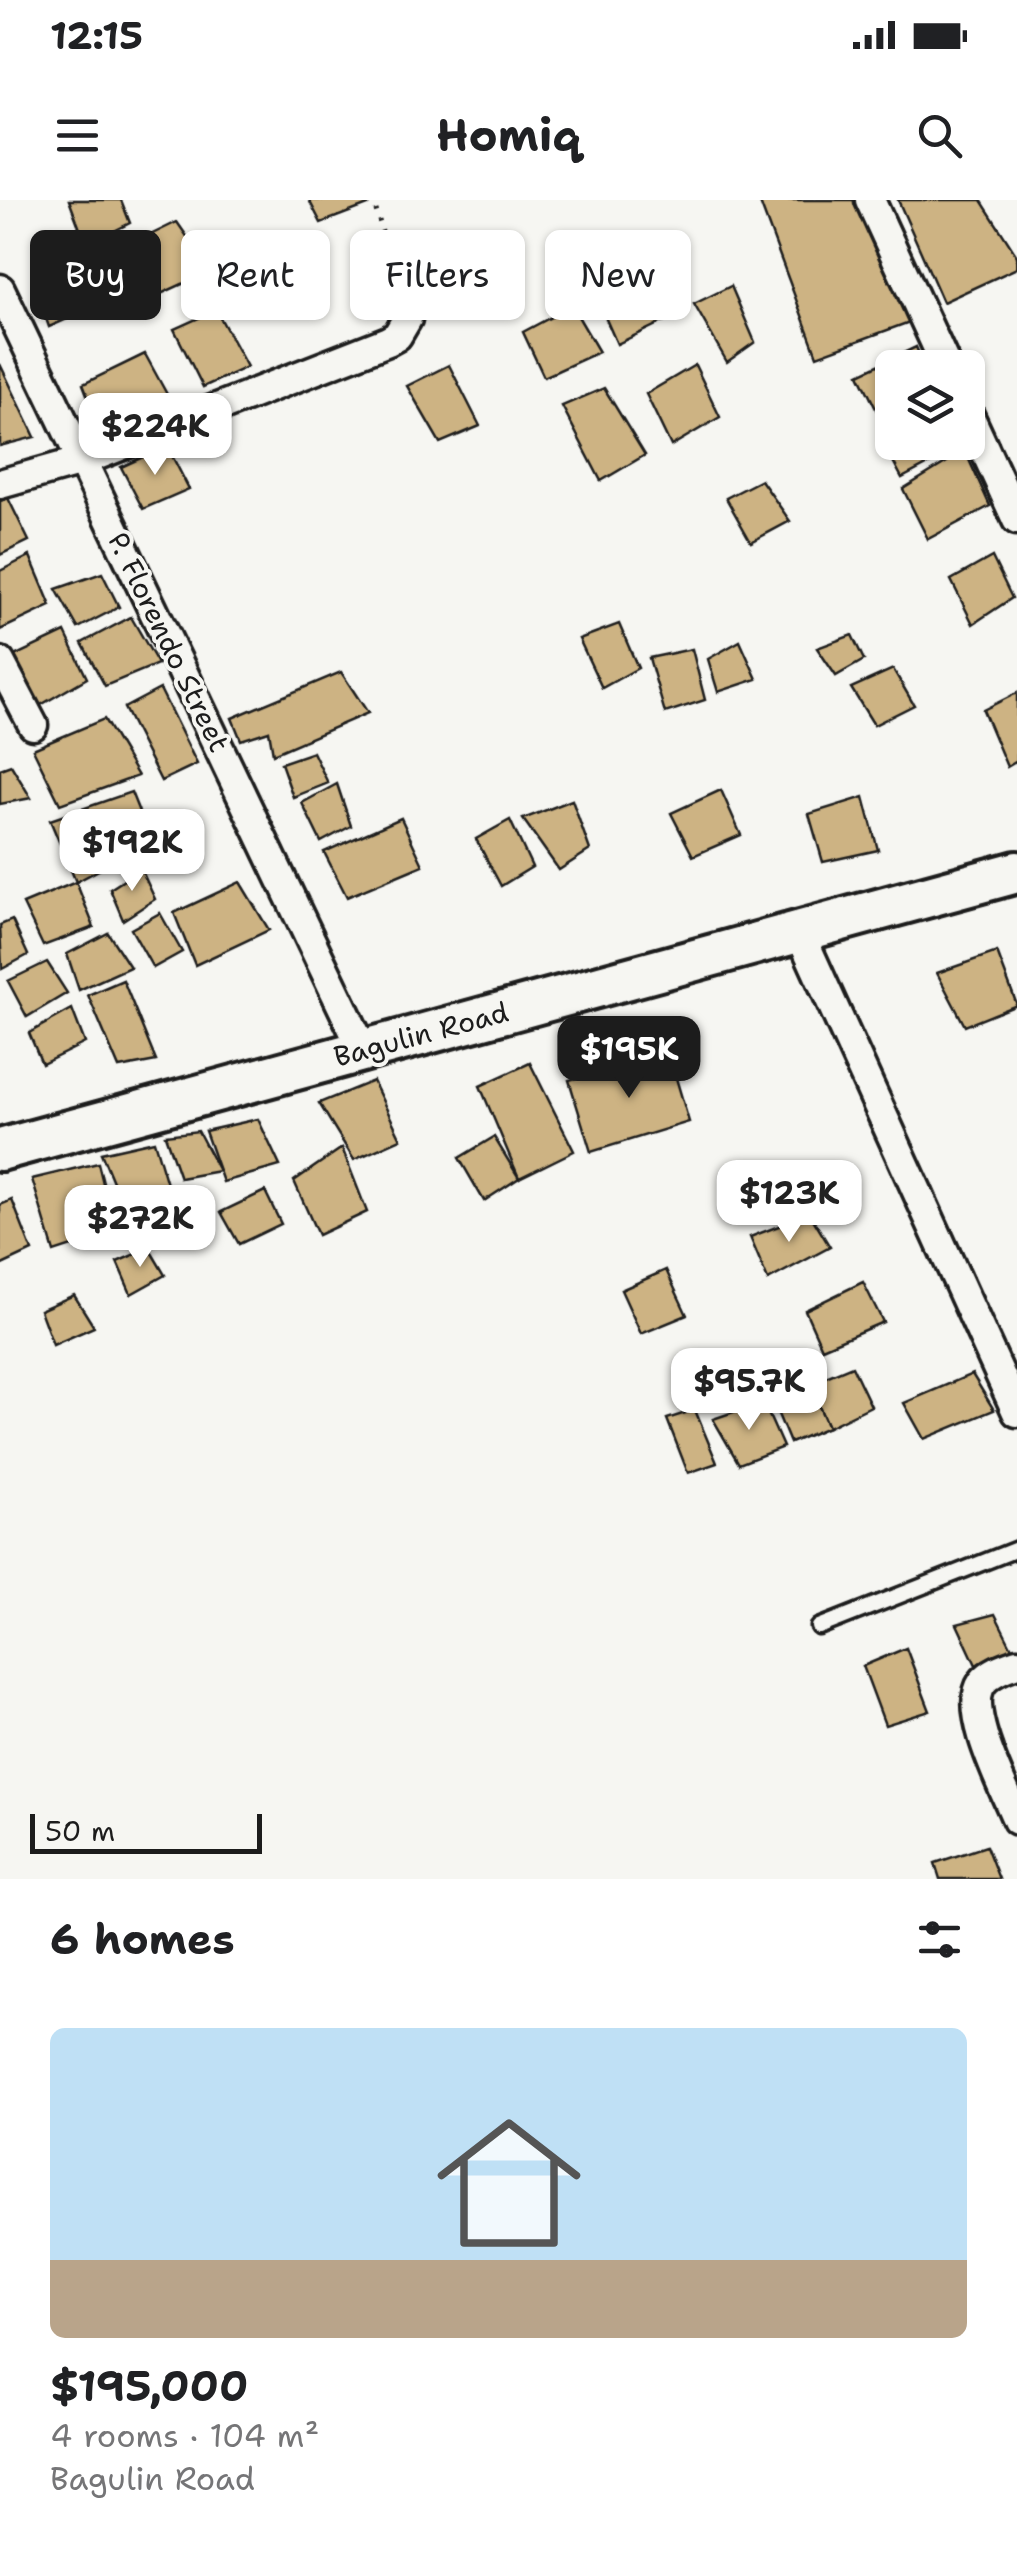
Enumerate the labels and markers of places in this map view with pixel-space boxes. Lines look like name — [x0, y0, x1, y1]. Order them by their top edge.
pin: $224K — [85, 393, 225, 478]
pin: $192K — [62, 809, 202, 894]
pin: $195K — [559, 1016, 699, 1101]
pin: $123K — [719, 1160, 859, 1245]
pin: $272K — [70, 1185, 210, 1270]
pin: $95.7K — [668, 1348, 830, 1433]

